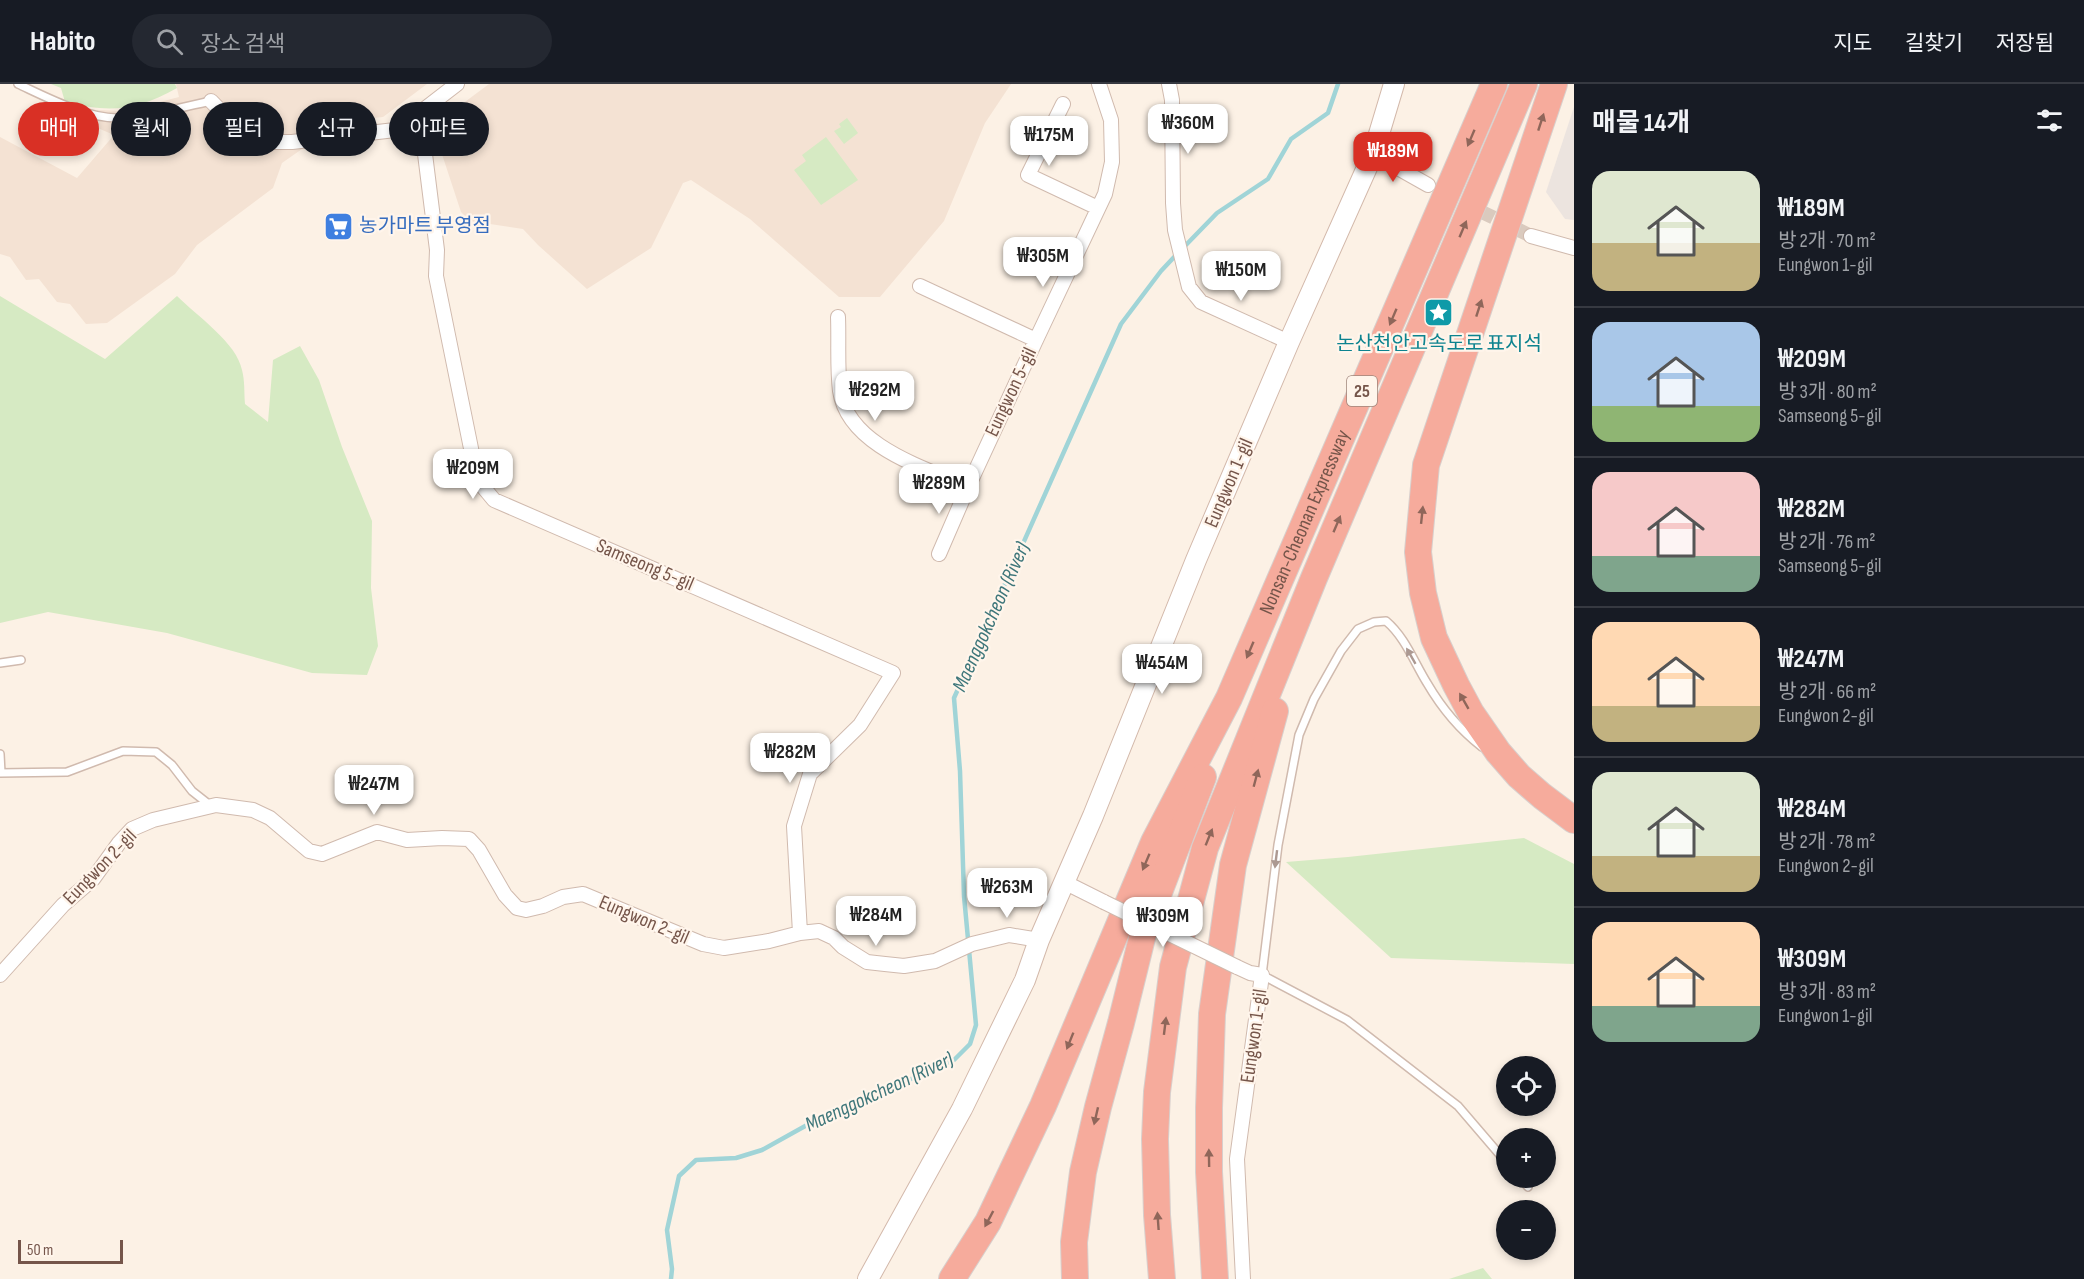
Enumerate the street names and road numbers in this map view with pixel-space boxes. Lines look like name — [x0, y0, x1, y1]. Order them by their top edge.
street label: Eungwon 5-gil — [980, 344, 1042, 440]
road number: 25 — [1347, 376, 1377, 406]
street label: Nonsan-Cheonan Expressway — [1255, 426, 1355, 618]
street label: Eungwon 1-gil — [1200, 435, 1258, 531]
street label: Samseong 5-gil — [593, 534, 697, 596]
street label: Eungwon 2-gil — [58, 824, 142, 910]
street label: Eungwon 2-gil — [595, 890, 693, 950]
street label: Eungwon 1-gil — [1236, 988, 1272, 1084]

